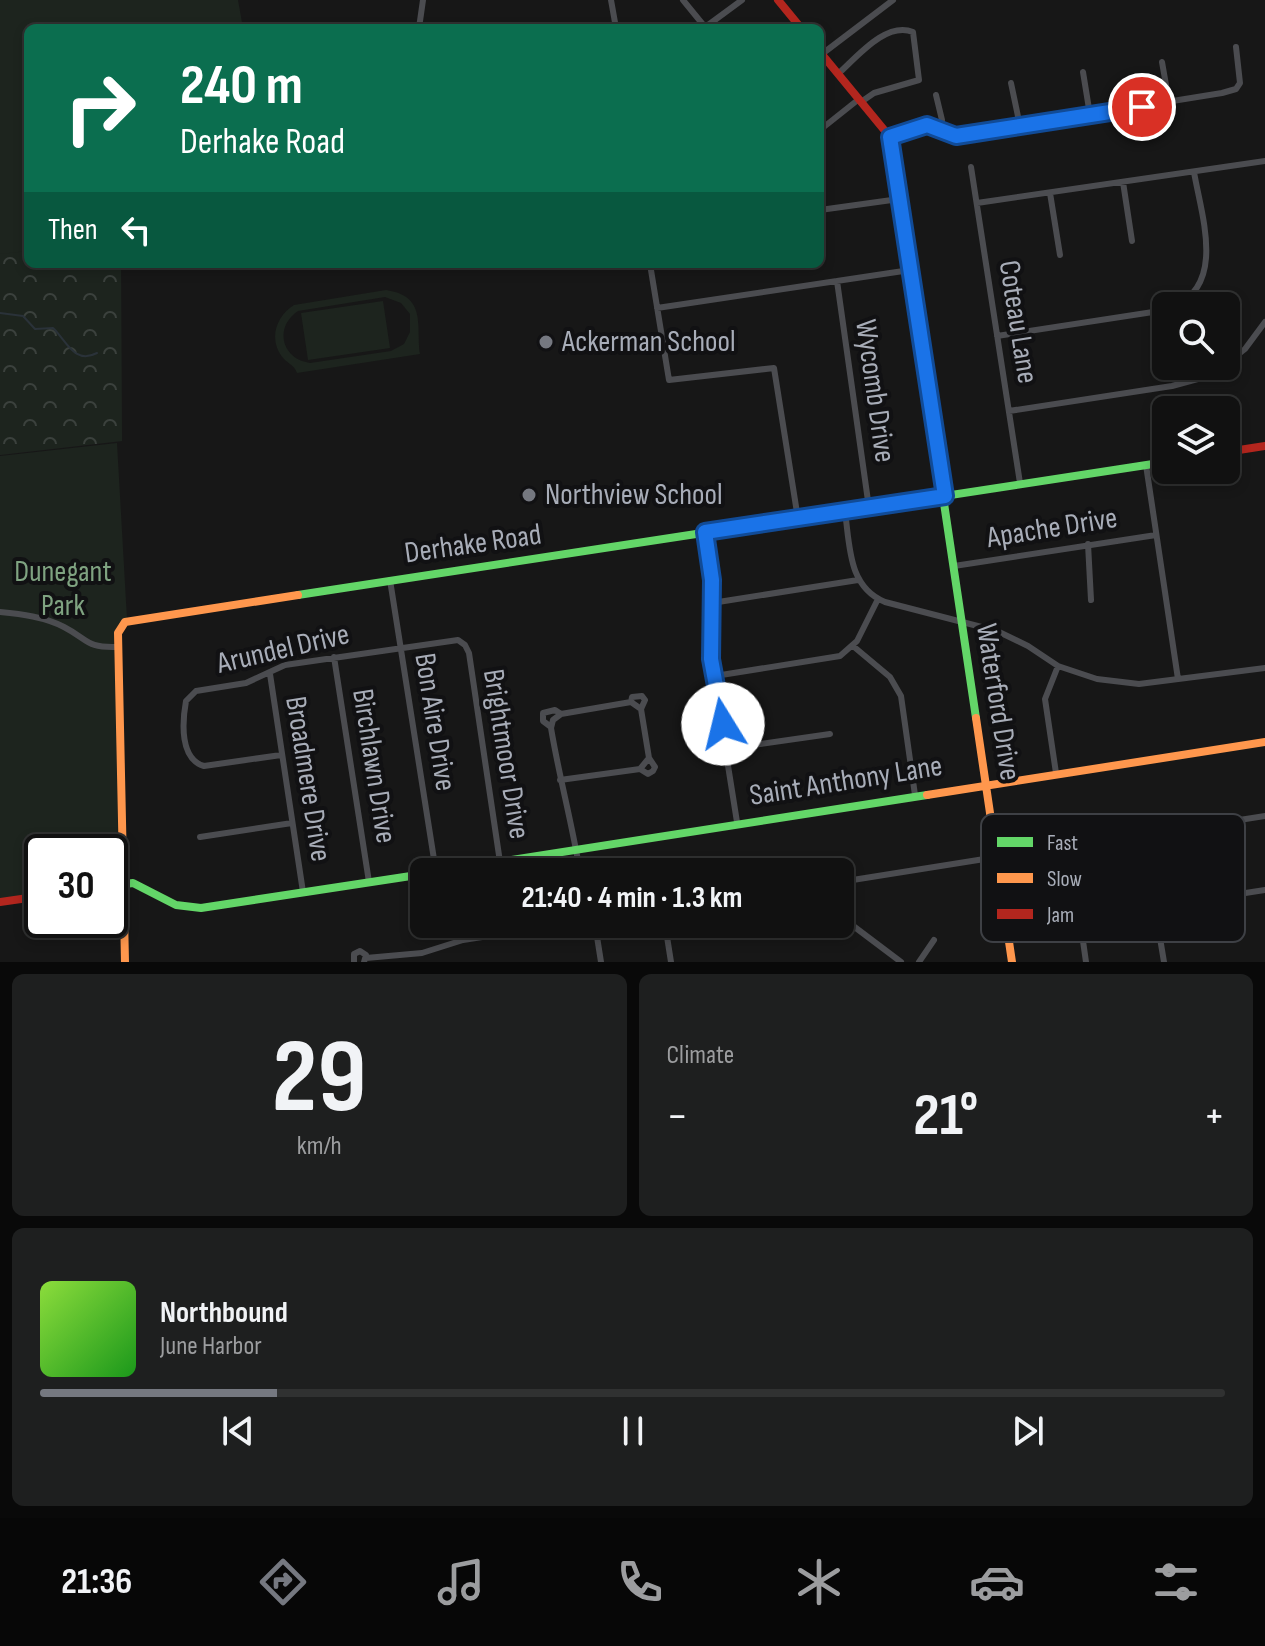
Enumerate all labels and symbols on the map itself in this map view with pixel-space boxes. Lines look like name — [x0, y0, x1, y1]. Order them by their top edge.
pin — [1108, 73, 1176, 141]
street label: Coteau Lane — [991, 258, 1045, 386]
street label: Wycomb Drive — [847, 317, 903, 465]
place label: Ackerman School — [561, 324, 736, 360]
marker: Ackerman School — [537, 333, 555, 351]
place label: Northview School — [545, 477, 723, 513]
marker: Northview School — [520, 486, 538, 504]
street label: Apache Drive — [983, 500, 1120, 556]
street label: Derhake Road — [402, 517, 544, 571]
park label: Dunegant Park — [14, 554, 112, 624]
street label: Arundel Drive — [212, 616, 353, 682]
street label: Waterford Drive — [968, 621, 1028, 783]
street label: Bon Aire Drive — [406, 650, 464, 794]
street label: Brightmoor Drive — [475, 666, 537, 842]
position arrow — [681, 682, 765, 766]
street label: Birchlawn Drive — [344, 686, 404, 846]
street label: Broadmere Drive — [277, 694, 339, 864]
street label: Saint Anthony Lane — [747, 748, 945, 814]
legend — [981, 814, 1245, 942]
text: Fast — [1047, 830, 1078, 857]
speed limit sign: 30 — [24, 834, 128, 938]
text: Slow — [1047, 866, 1082, 893]
text: Jam — [1046, 902, 1074, 929]

